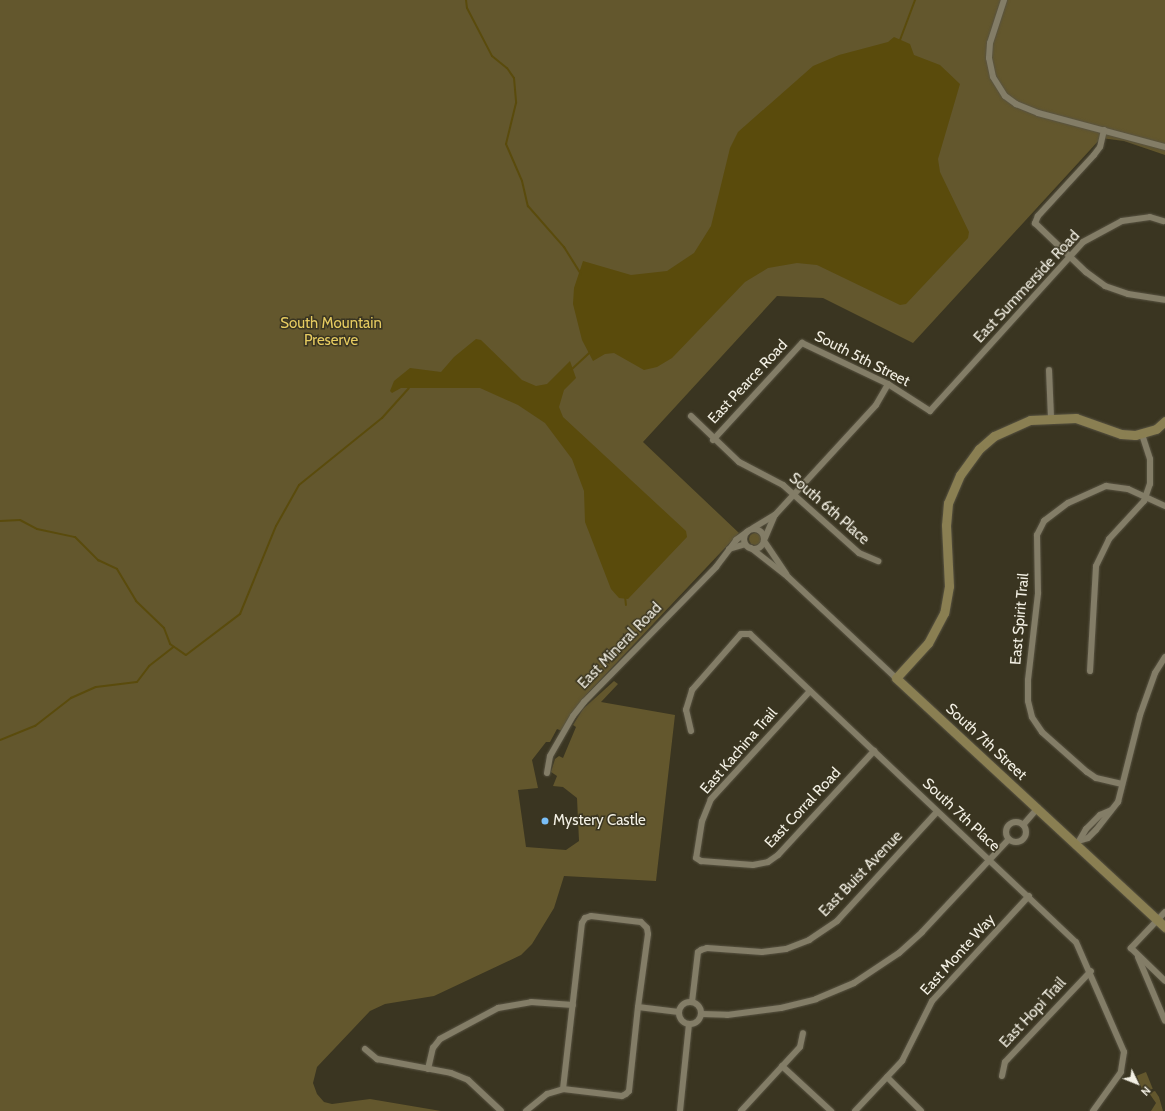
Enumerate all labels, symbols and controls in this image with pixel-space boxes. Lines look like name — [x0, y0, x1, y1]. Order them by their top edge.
street label: East Summerside Road — [970, 227, 1084, 347]
park label: South Mountain Preserve — [280, 314, 382, 349]
street label: South 5th Street — [811, 327, 913, 391]
street label: East Pearce Road — [705, 336, 791, 428]
street label: South 6th Place — [785, 469, 873, 549]
street label: East Spirit Trail — [1007, 572, 1033, 666]
street label: East Mineral Road — [574, 599, 666, 693]
street label: South 7th Street — [942, 700, 1030, 784]
street label: East Kachina Trail — [697, 704, 781, 798]
street label: East Corral Road — [761, 764, 845, 852]
street label: South 7th Place — [919, 775, 1003, 855]
place label: Mystery Castle — [553, 812, 646, 830]
marker: Mystery Castle — [540, 816, 550, 826]
street label: East Buist Avenue — [816, 827, 906, 921]
street label: East Monte Way — [917, 911, 999, 999]
street label: East Hopi Trail — [996, 974, 1070, 1052]
north arrow — [1117, 1063, 1157, 1103]
text: N — [1138, 1084, 1154, 1099]

